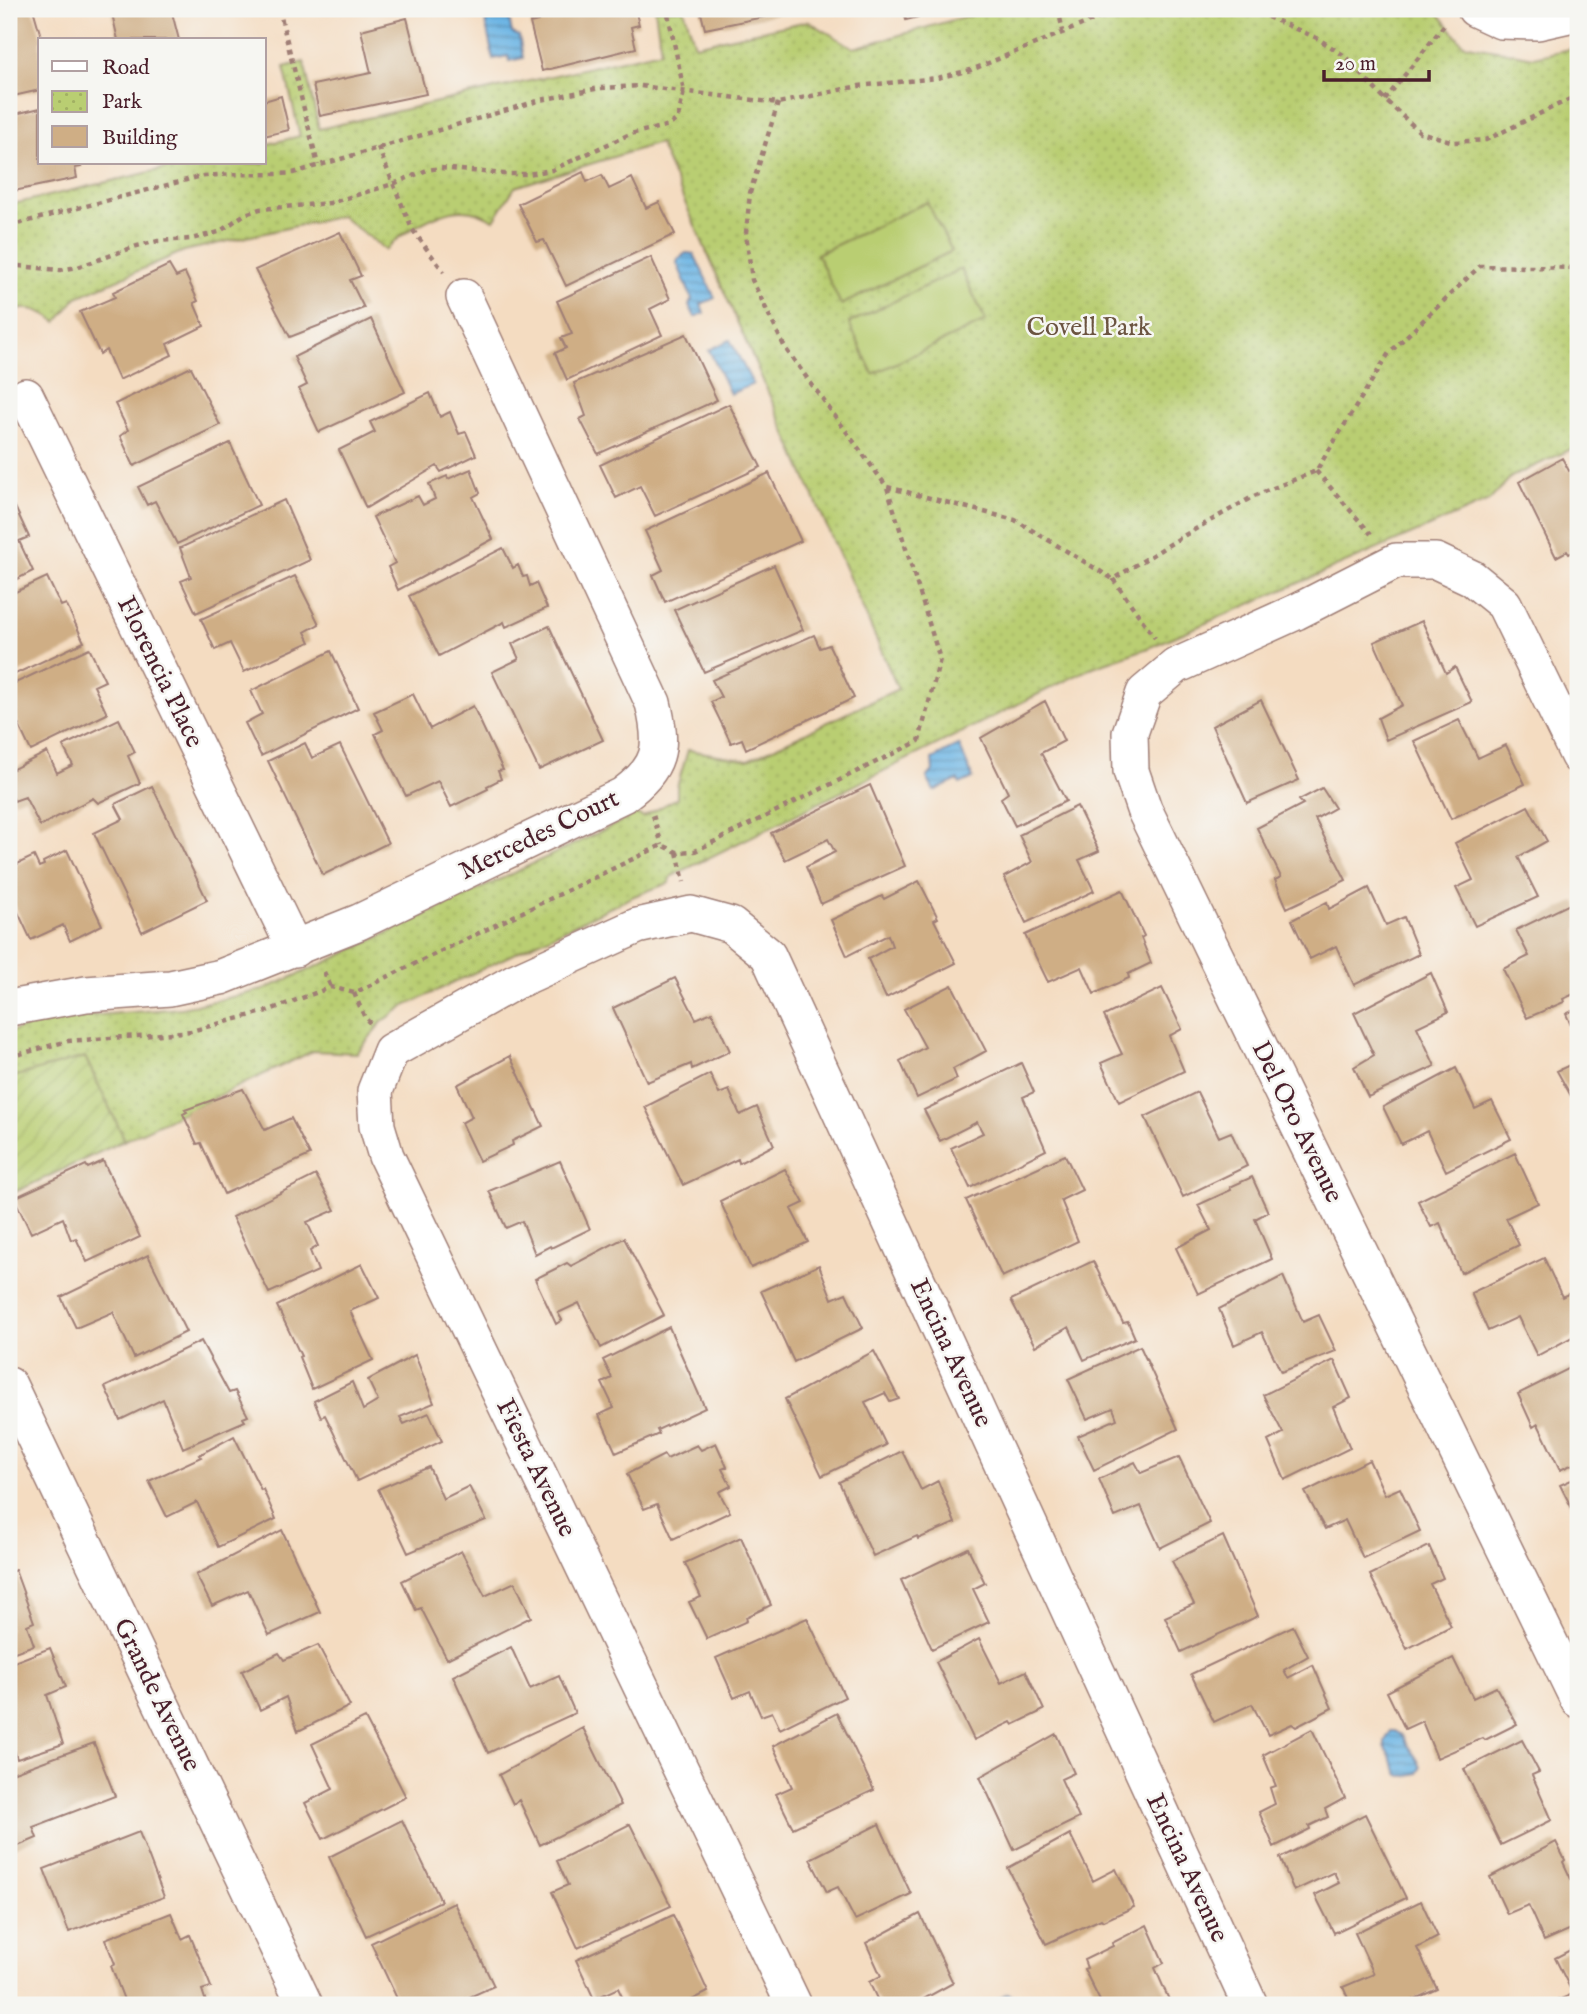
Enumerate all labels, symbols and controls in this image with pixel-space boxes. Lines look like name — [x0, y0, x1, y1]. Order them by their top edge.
legend — [38, 38, 266, 164]
scale bar — [1324, 38, 1430, 82]
text: 20 m — [1335, 51, 1376, 78]
text: Road — [102, 55, 150, 82]
text: Park — [102, 89, 143, 116]
text: Building — [102, 125, 178, 152]
park label: Covell Park — [1026, 311, 1153, 344]
street label: Florencia Place — [109, 591, 211, 753]
street label: Mercedes Court — [454, 782, 624, 888]
street label: Del Oro Avenue — [1244, 1036, 1350, 1208]
street label: Encina Avenue — [902, 1273, 1000, 1433]
street label: Fiesta Avenue — [488, 1393, 584, 1543]
street label: Grande Avenue — [106, 1613, 208, 1777]
street label: Encina Avenue — [1138, 1788, 1236, 1948]

